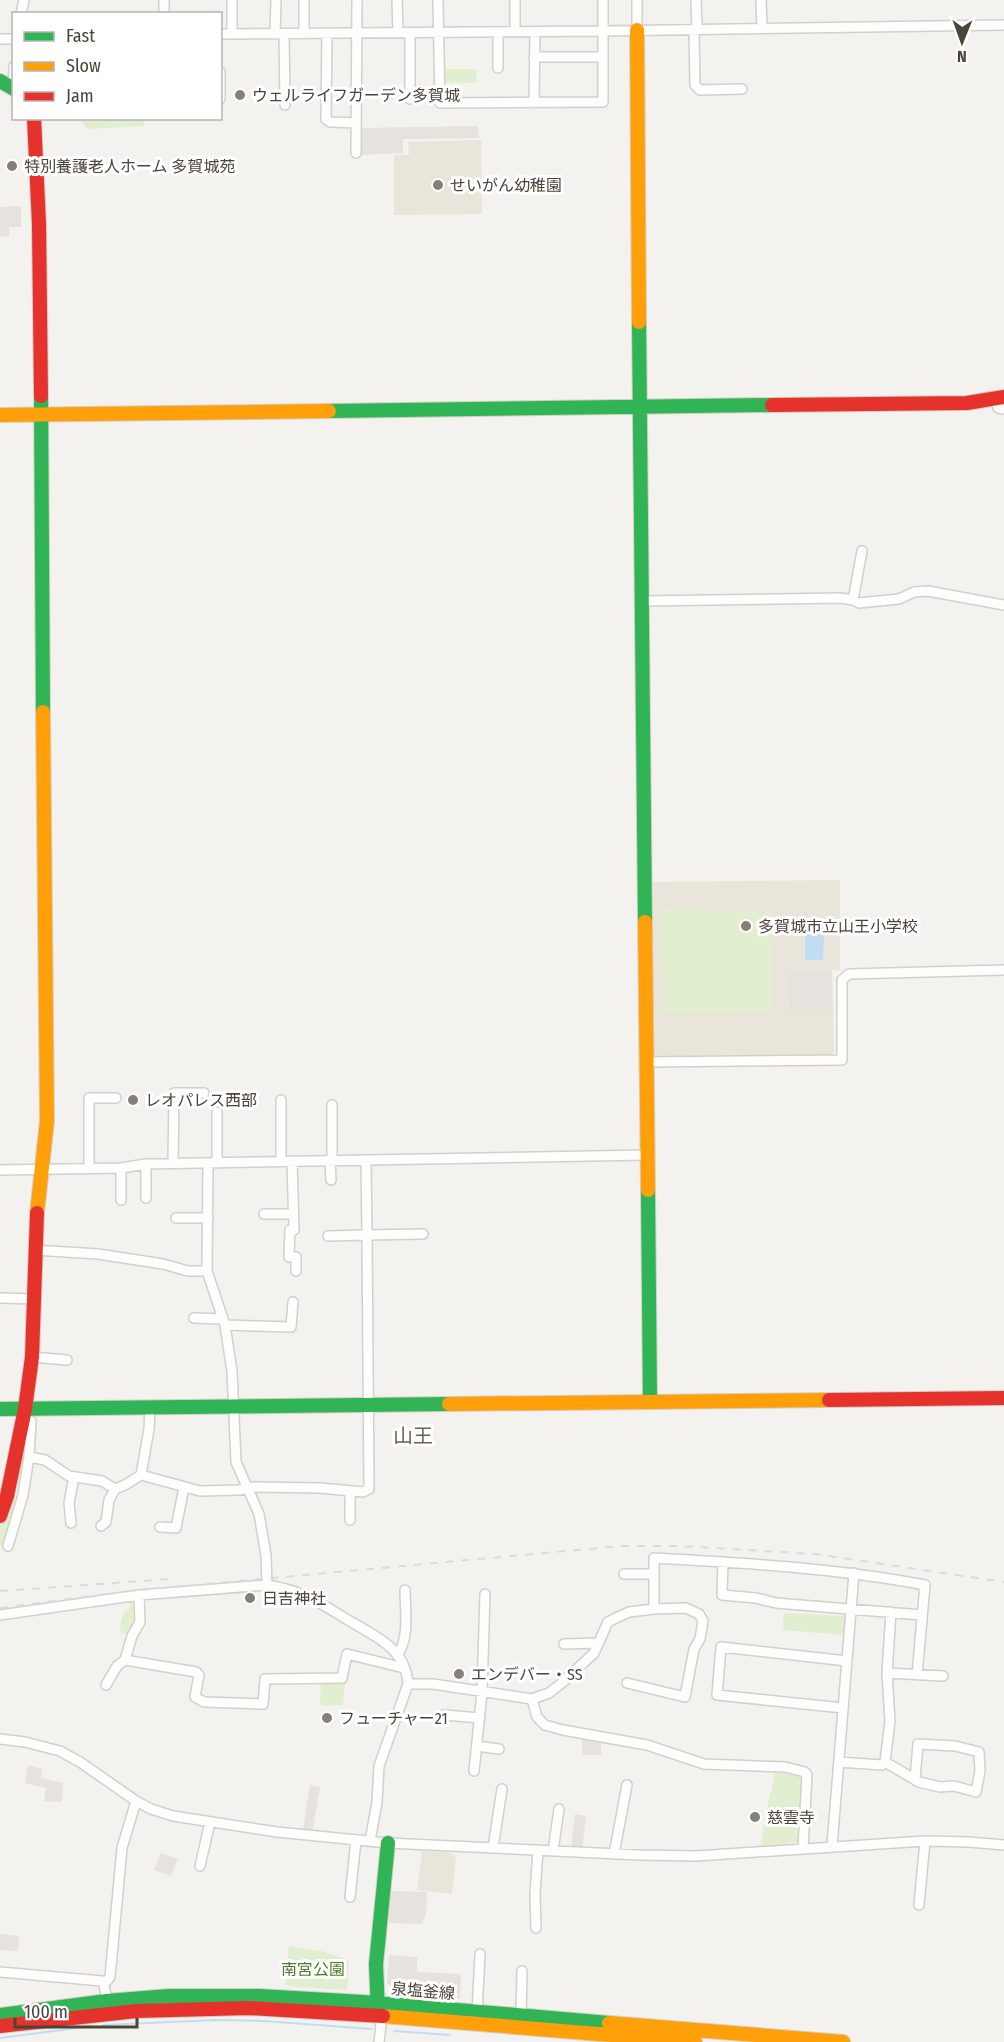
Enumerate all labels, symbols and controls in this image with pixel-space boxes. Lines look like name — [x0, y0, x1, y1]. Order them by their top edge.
legend — [12, 12, 222, 120]
north arrow — [932, 12, 992, 72]
text: Fast — [66, 25, 95, 47]
text: N — [957, 47, 967, 66]
text: Slow — [66, 55, 101, 77]
text: Jam — [66, 85, 94, 107]
place label: ウェルライフガーデン多賀城 — [252, 86, 460, 105]
marker: ウェルライフガーデン多賀城 — [233, 88, 247, 102]
place label: 特別養護老人ホーム 多賀城苑 — [24, 157, 235, 176]
marker: 特別養護老人ホーム 多賀城苑 — [5, 159, 19, 173]
place label: せいがん幼稚園 — [450, 176, 562, 195]
marker: せいがん幼稚園 — [431, 178, 445, 192]
place label: 多賀城市立山王小学校 — [758, 917, 918, 936]
marker: 多賀城市立山王小学校 — [739, 919, 753, 933]
place label: レオパレス西部 — [145, 1091, 257, 1110]
marker: レオパレス西部 — [126, 1093, 140, 1107]
district label: 山王 — [393, 1424, 433, 1448]
place label: 日吉神社 — [262, 1589, 326, 1608]
marker: 日吉神社 — [243, 1591, 257, 1605]
place label: エンデバー・SS — [471, 1665, 583, 1684]
marker: エンデバー・SS — [452, 1667, 466, 1681]
place label: フューチャー21 — [339, 1709, 448, 1728]
marker: フューチャー21 — [320, 1711, 334, 1725]
place label: 慈雲寺 — [767, 1808, 815, 1827]
marker: 慈雲寺 — [748, 1810, 762, 1824]
park label: 南宮公園 — [281, 1960, 345, 1979]
street label: 泉塩釜線 — [390, 1979, 456, 2003]
scale bar — [15, 1991, 136, 2029]
text: 100 m — [24, 2001, 68, 2023]

